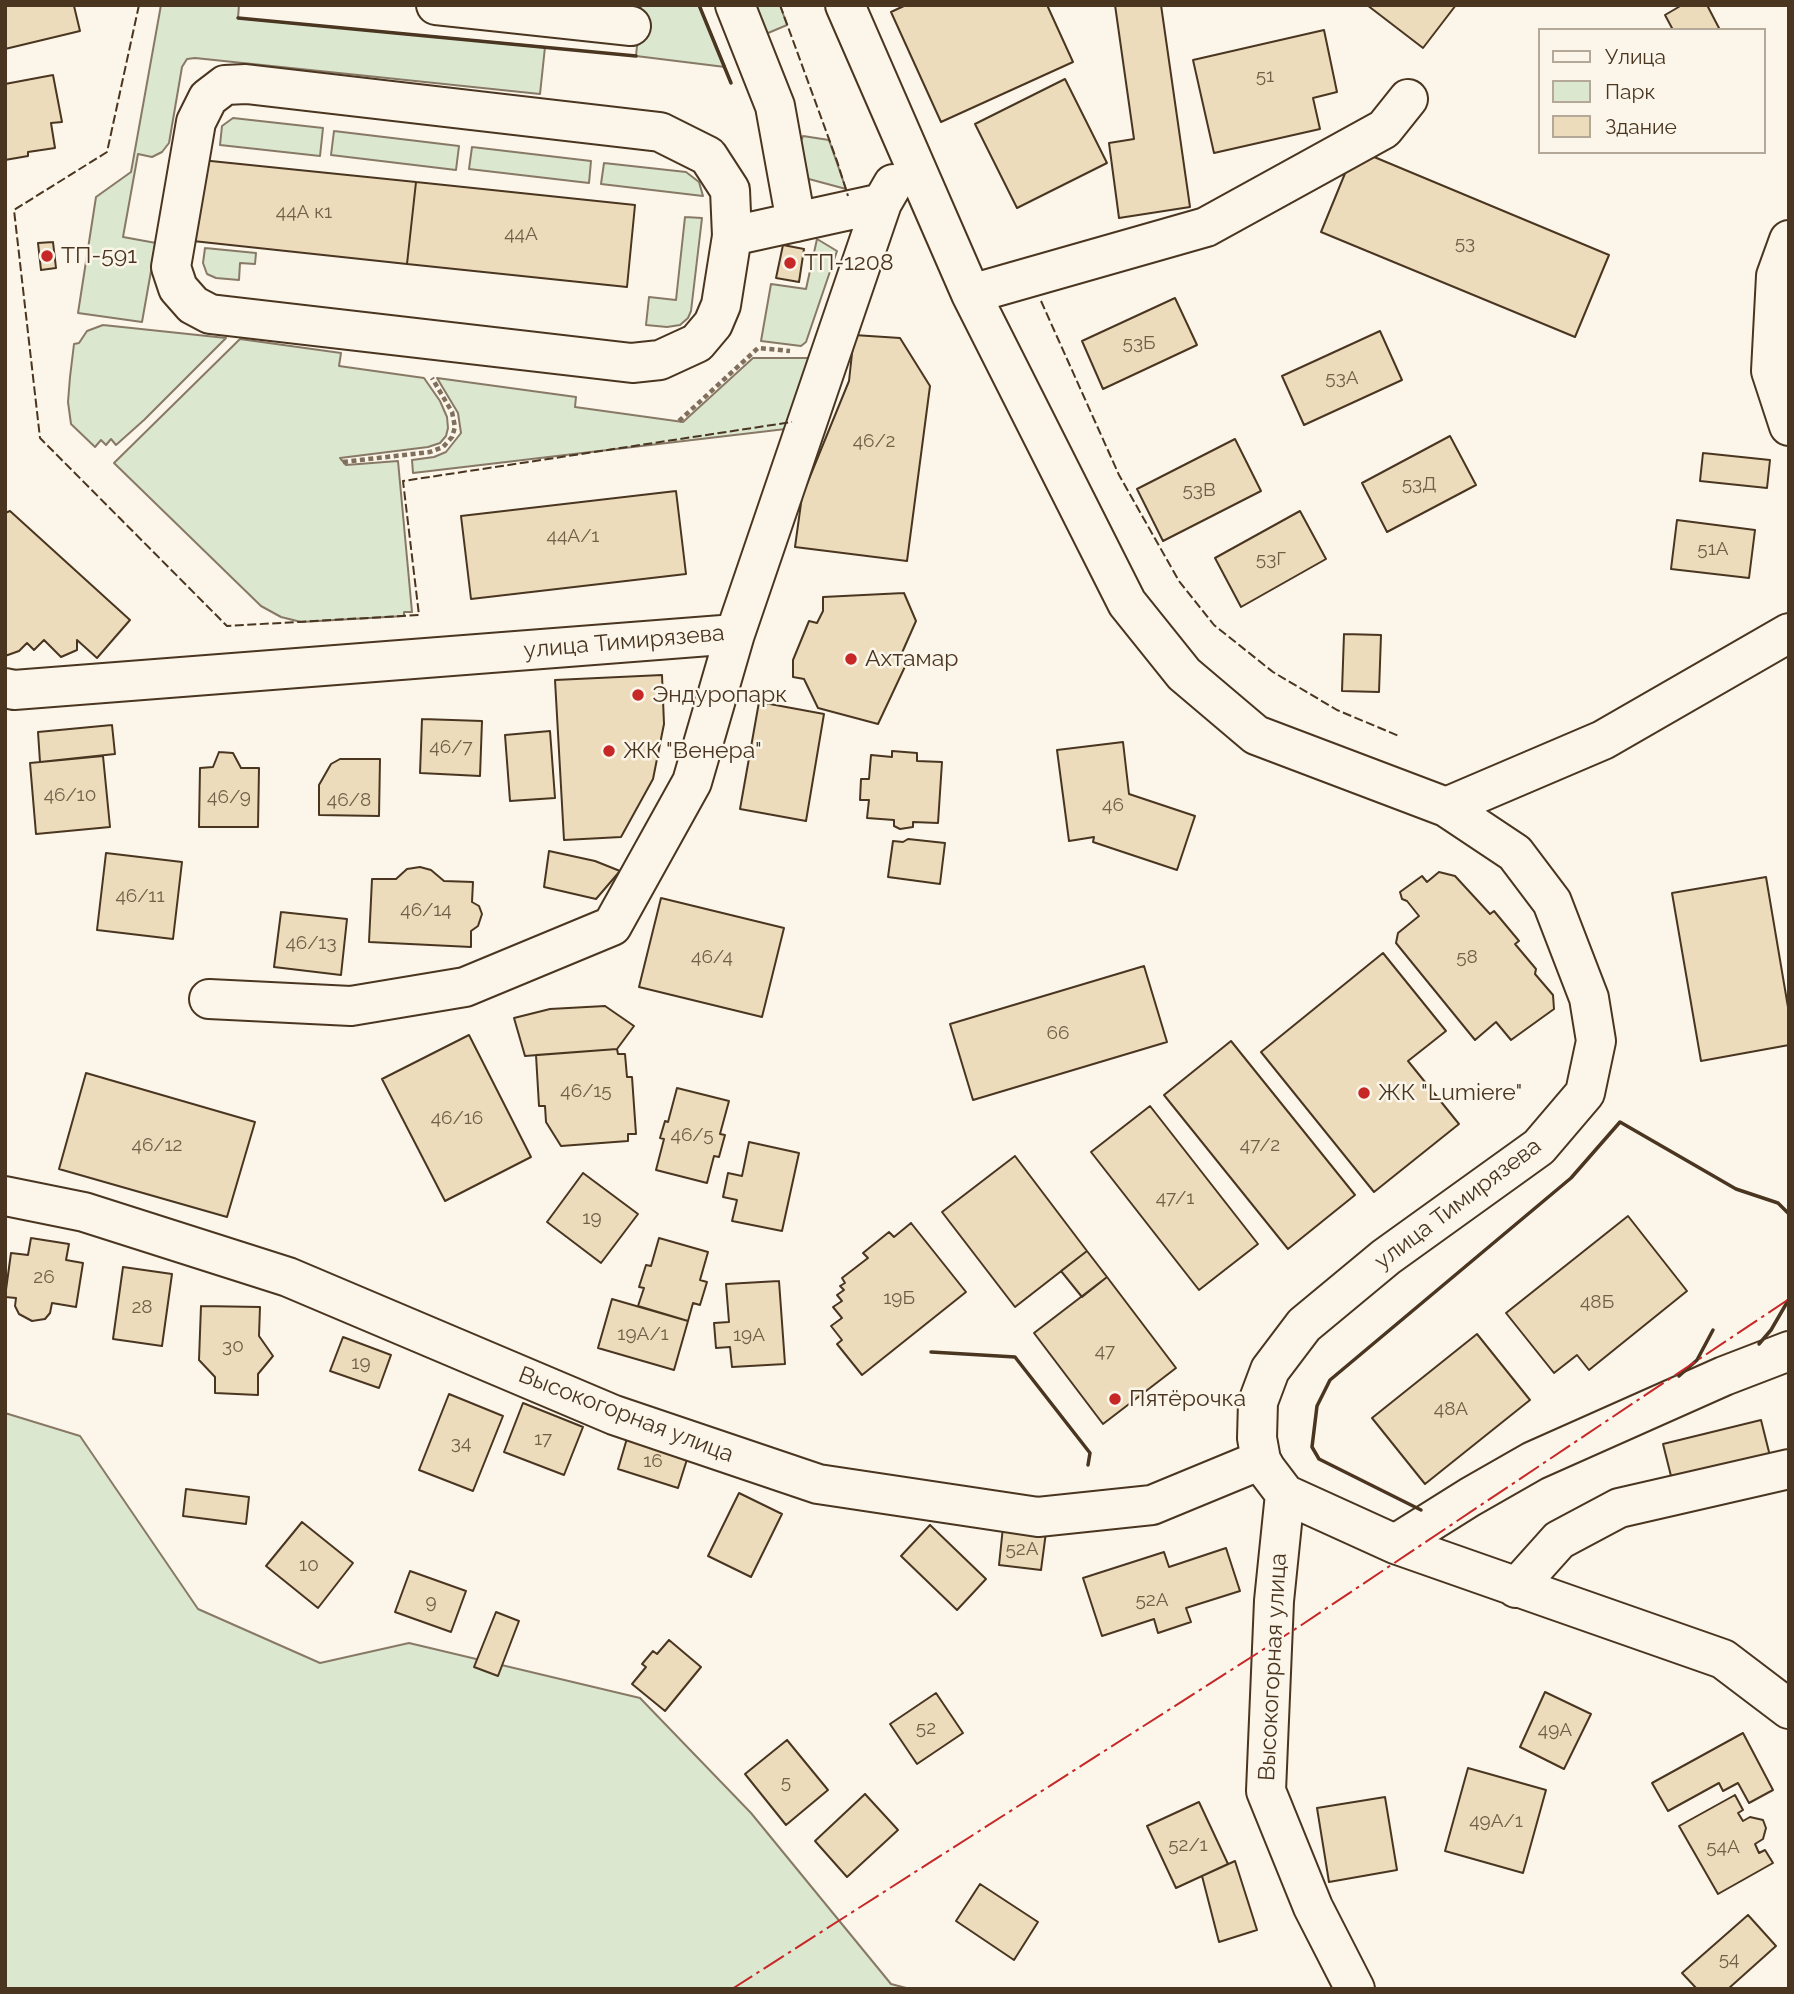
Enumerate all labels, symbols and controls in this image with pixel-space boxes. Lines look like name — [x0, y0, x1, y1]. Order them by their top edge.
legend — [1538, 28, 1766, 154]
text: Улица — [1605, 44, 1666, 69]
house number: 51 — [1256, 65, 1274, 87]
text: Парк — [1605, 79, 1655, 104]
text: Здание — [1605, 114, 1677, 139]
house number: 44А к1 — [276, 201, 332, 223]
house number: 44А — [504, 223, 538, 245]
house number: 53 — [1455, 232, 1475, 254]
place label: ТП-591 — [61, 242, 137, 270]
marker: ТП-591 — [39, 248, 55, 264]
place label: ТП-1208 — [804, 249, 894, 277]
marker: ТП-1208 — [782, 255, 798, 271]
house number: 53Б — [1123, 332, 1155, 354]
house number: 53А — [1325, 367, 1359, 389]
house number: 46/2 — [853, 430, 895, 452]
house number: 53Д — [1402, 473, 1436, 495]
house number: 53В — [1182, 479, 1216, 501]
house number: 44А/1 — [547, 525, 599, 547]
house number: 51А — [1697, 538, 1729, 560]
house number: 53Г — [1256, 548, 1286, 570]
street label: улица Тимирязева — [522, 619, 726, 665]
place label: Ахтамар — [865, 645, 958, 673]
marker: Ахтамар — [843, 651, 859, 667]
place label: Эндуропарк — [652, 681, 787, 709]
marker: Эндуропарк — [630, 687, 646, 703]
house number: 46/7 — [429, 736, 473, 758]
place label: ЖК "Венера" — [623, 737, 762, 765]
marker: ЖК "Венера" — [601, 743, 617, 759]
house number: 46/10 — [44, 784, 96, 806]
house number: 46/9 — [207, 786, 251, 808]
house number: 46/8 — [327, 789, 371, 811]
house number: 46 — [1102, 794, 1124, 816]
house number: 46/11 — [115, 885, 165, 907]
house number: 46/14 — [400, 899, 452, 921]
house number: 46/13 — [285, 932, 337, 954]
house number: 46/4 — [691, 946, 733, 968]
house number: 58 — [1456, 946, 1478, 968]
house number: 66 — [1047, 1022, 1069, 1044]
place label: ЖК "Lumiere" — [1378, 1079, 1522, 1107]
house number: 46/15 — [560, 1080, 612, 1102]
marker: ЖК "Lumiere" — [1356, 1085, 1372, 1101]
house number: 46/16 — [431, 1107, 483, 1129]
house number: 46/5 — [671, 1124, 713, 1146]
street label: улица Тимирязева — [1369, 1132, 1547, 1276]
house number: 46/12 — [132, 1134, 182, 1156]
house number: 47/2 — [1240, 1134, 1280, 1156]
house number: 47/1 — [1156, 1187, 1194, 1209]
house number: 19 — [582, 1207, 602, 1229]
house number: 26 — [33, 1266, 55, 1288]
house number: 19Б — [883, 1287, 915, 1309]
house number: 48Б — [1580, 1291, 1614, 1313]
house number: 28 — [131, 1296, 153, 1318]
house number: 19А/1 — [617, 1323, 669, 1345]
house number: 19А — [733, 1324, 765, 1346]
house number: 30 — [222, 1335, 244, 1357]
house number: 47 — [1095, 1340, 1115, 1362]
house number: 19 — [351, 1352, 371, 1374]
street label: Высокогорная улица — [515, 1361, 737, 1469]
place label: Пятёрочка — [1129, 1385, 1246, 1413]
marker: Пятёрочка — [1107, 1391, 1123, 1407]
house number: 48А — [1434, 1398, 1468, 1420]
house number: 17 — [534, 1428, 552, 1450]
house number: 34 — [451, 1432, 471, 1454]
house number: 16 — [643, 1450, 663, 1472]
house number: 52А — [1005, 1538, 1039, 1560]
street label: Высокогорная улица — [1253, 1552, 1293, 1782]
house number: 10 — [299, 1554, 319, 1576]
house number: 52А — [1135, 1589, 1169, 1611]
house number: 9 — [425, 1591, 437, 1613]
house number: 52 — [916, 1717, 936, 1739]
house number: 49А — [1538, 1719, 1572, 1741]
house number: 5 — [781, 1771, 791, 1793]
house number: 49А/1 — [1469, 1810, 1523, 1832]
house number: 52/1 — [1168, 1834, 1208, 1856]
house number: 54А — [1706, 1836, 1740, 1858]
house number: 54 — [1719, 1948, 1739, 1970]

